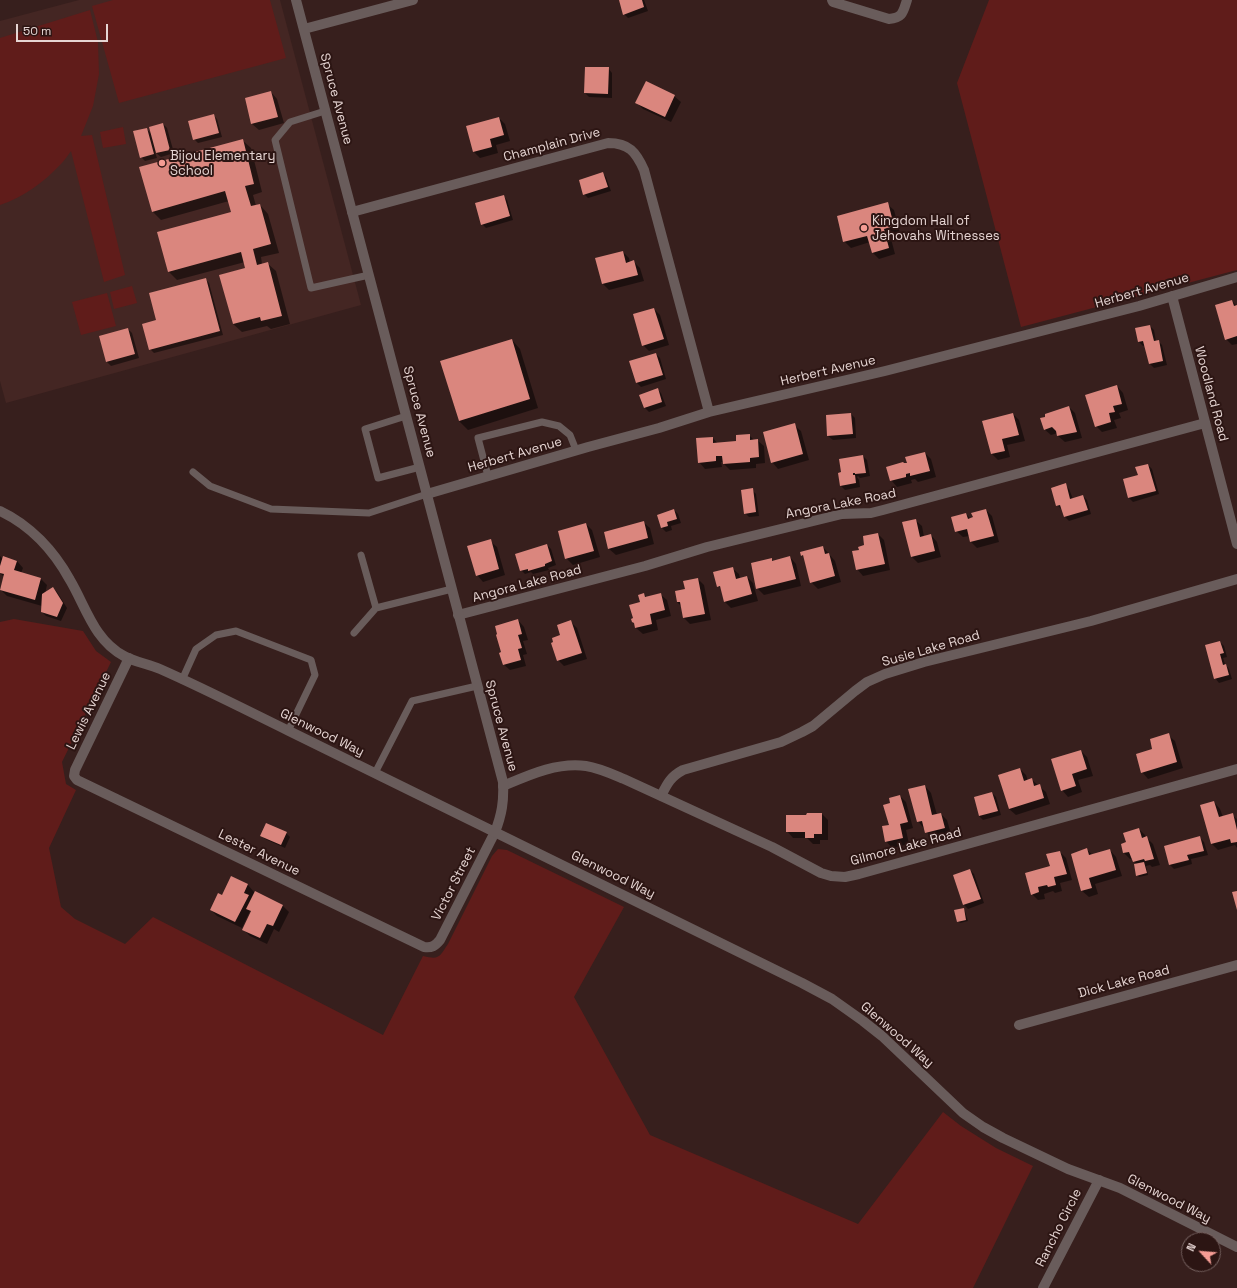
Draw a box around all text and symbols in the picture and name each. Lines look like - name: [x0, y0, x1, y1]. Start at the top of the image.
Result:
- scale bar: [18, 16, 110, 42]
- text: 50 m: [23, 23, 51, 39]
- street label: Spruce Avenue: [316, 52, 356, 146]
- street label: Champlain Drive: [502, 125, 602, 165]
- place label: Bijou Elementary School: [170, 148, 275, 179]
- marker: Bijou Elementary School: [157, 158, 167, 168]
- place label: Kingdom Hall of Jehovahs Witnesses: [872, 213, 1000, 244]
- marker: Kingdom Hall of Jehovahs Witnesses: [859, 223, 869, 233]
- street label: Herbert Avenue: [1093, 270, 1191, 312]
- street label: Woodland Road: [1191, 345, 1231, 443]
- street label: Herbert Avenue: [779, 352, 877, 390]
- street label: Spruce Avenue: [399, 365, 439, 459]
- street label: Herbert Avenue: [466, 434, 564, 476]
- street label: Angora Lake Road: [784, 486, 898, 522]
- street label: Angora Lake Road: [471, 562, 583, 606]
- street label: Susie Lake Road: [880, 628, 982, 670]
- street label: Lewis Avenue: [64, 670, 114, 752]
- street label: Spruce Avenue: [481, 679, 521, 773]
- street label: Glenwood Way: [277, 706, 367, 760]
- street label: Gilmore Lake Road: [849, 825, 963, 869]
- street label: Lester Avenue: [216, 826, 302, 880]
- street label: Victor Street: [429, 845, 479, 923]
- street label: Glenwood Way: [568, 848, 658, 902]
- street label: Dick Lake Road: [1077, 962, 1171, 1002]
- street label: Glenwood Way: [857, 999, 937, 1071]
- street label: Glenwood Way: [1124, 1171, 1214, 1227]
- street label: Rancho Circle: [1033, 1186, 1085, 1270]
- north arrow: [1181, 1232, 1221, 1272]
- text: N: [1183, 1241, 1199, 1254]

